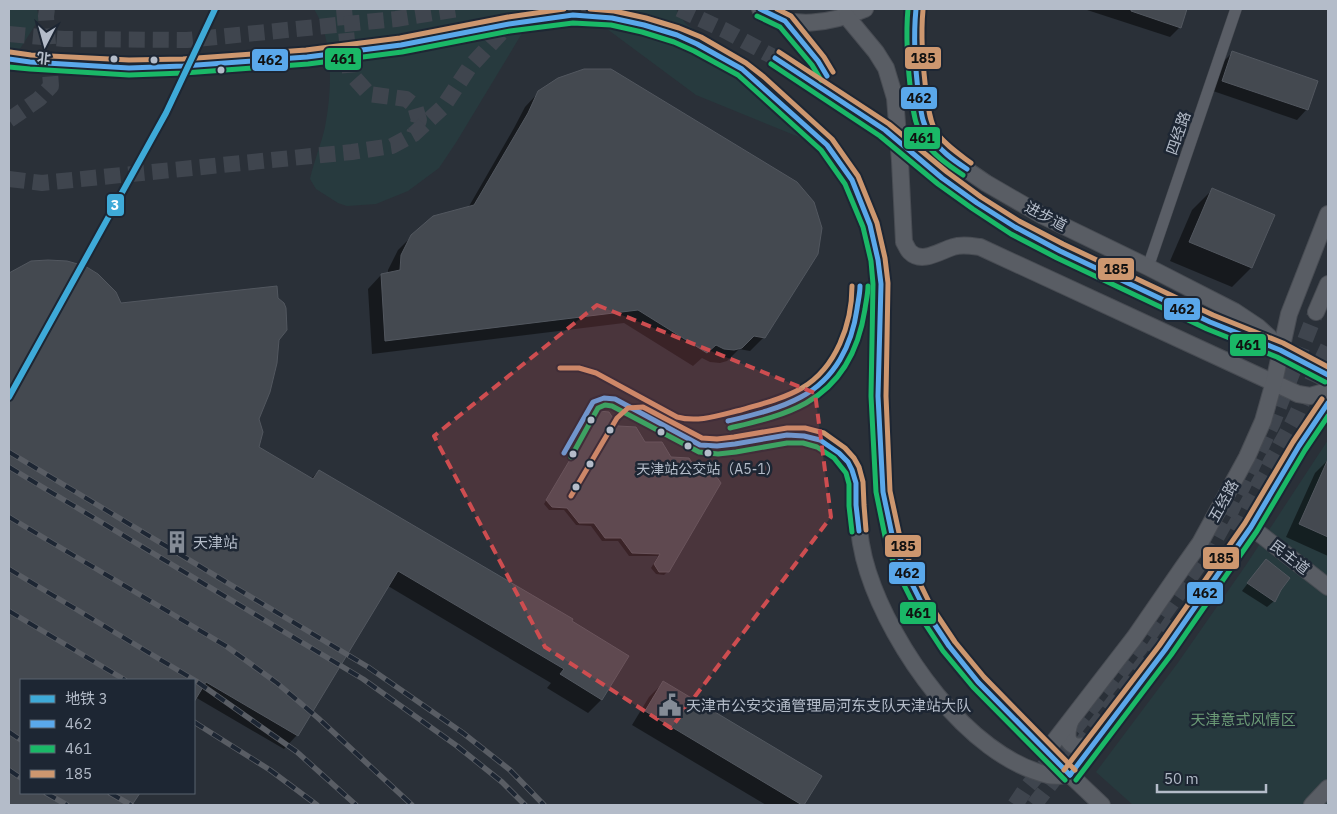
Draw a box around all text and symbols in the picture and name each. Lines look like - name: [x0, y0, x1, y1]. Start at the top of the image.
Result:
- north arrow: [20, 20, 70, 70]
- line badge: 185: [904, 46, 942, 70]
- line badge: 461: [324, 47, 362, 71]
- text: 北: [36, 48, 52, 68]
- line badge: 462: [251, 48, 289, 72]
- text: 185: [910, 49, 936, 67]
- text: 461: [330, 50, 356, 68]
- text: 462: [257, 51, 283, 69]
- unlabelled marker: [109, 54, 119, 64]
- unlabelled marker: [149, 55, 159, 65]
- unlabelled marker: [216, 65, 226, 75]
- line badge: 462: [900, 86, 938, 110]
- text: 462: [906, 89, 932, 107]
- street label: 四经路: [1162, 109, 1194, 157]
- line badge: 461: [903, 126, 941, 150]
- text: 461: [909, 129, 935, 147]
- line badge: 3: [106, 193, 125, 217]
- text: 3: [111, 196, 119, 214]
- street label: 进步道: [1022, 197, 1070, 235]
- line badge: 185: [1097, 257, 1135, 281]
- text: 185: [1103, 260, 1129, 278]
- line badge: 462: [1163, 297, 1201, 321]
- text: 462: [1169, 300, 1195, 318]
- line badge: 461: [1229, 333, 1267, 357]
- text: 461: [1235, 336, 1261, 354]
- unlabelled marker: [586, 415, 596, 425]
- unlabelled marker: [605, 425, 615, 435]
- unlabelled marker: [656, 427, 666, 437]
- unlabelled marker: [683, 441, 693, 451]
- marker: 天津站公交站（A5-1）: [703, 448, 713, 458]
- unlabelled marker: [568, 449, 578, 459]
- unlabelled marker: [585, 459, 595, 469]
- place label: 天津站公交站（A5-1）: [636, 460, 780, 478]
- street label: 五经路: [1204, 477, 1242, 525]
- unlabelled marker: [571, 482, 581, 492]
- building icon: 天津站: [164, 529, 190, 555]
- place label: 天津站: [193, 533, 238, 552]
- line badge: 185: [884, 534, 922, 558]
- street label: 民主道: [1266, 536, 1314, 578]
- text: 185: [890, 537, 916, 555]
- line badge: 185: [1202, 546, 1240, 570]
- text: 185: [1208, 549, 1234, 567]
- line badge: 462: [888, 561, 926, 585]
- text: 462: [894, 564, 920, 582]
- line badge: 462: [1186, 581, 1224, 605]
- text: 462: [1192, 584, 1218, 602]
- line badge: 461: [899, 601, 937, 625]
- text: 461: [905, 604, 931, 622]
- legend: [20, 679, 195, 794]
- text: 地铁 3: [65, 689, 108, 708]
- public building icon: 天津市公安交通管理局河东支队天津站大队: [657, 692, 683, 718]
- place label: 天津市公安交通管理局河东支队天津站大队: [686, 696, 971, 715]
- park label: 天津意式风情区: [1190, 710, 1296, 729]
- text: 462: [65, 714, 92, 733]
- text: 461: [65, 739, 92, 758]
- scale bar: [1157, 762, 1266, 794]
- text: 185: [65, 764, 92, 783]
- text: 50 m: [1164, 769, 1199, 788]

